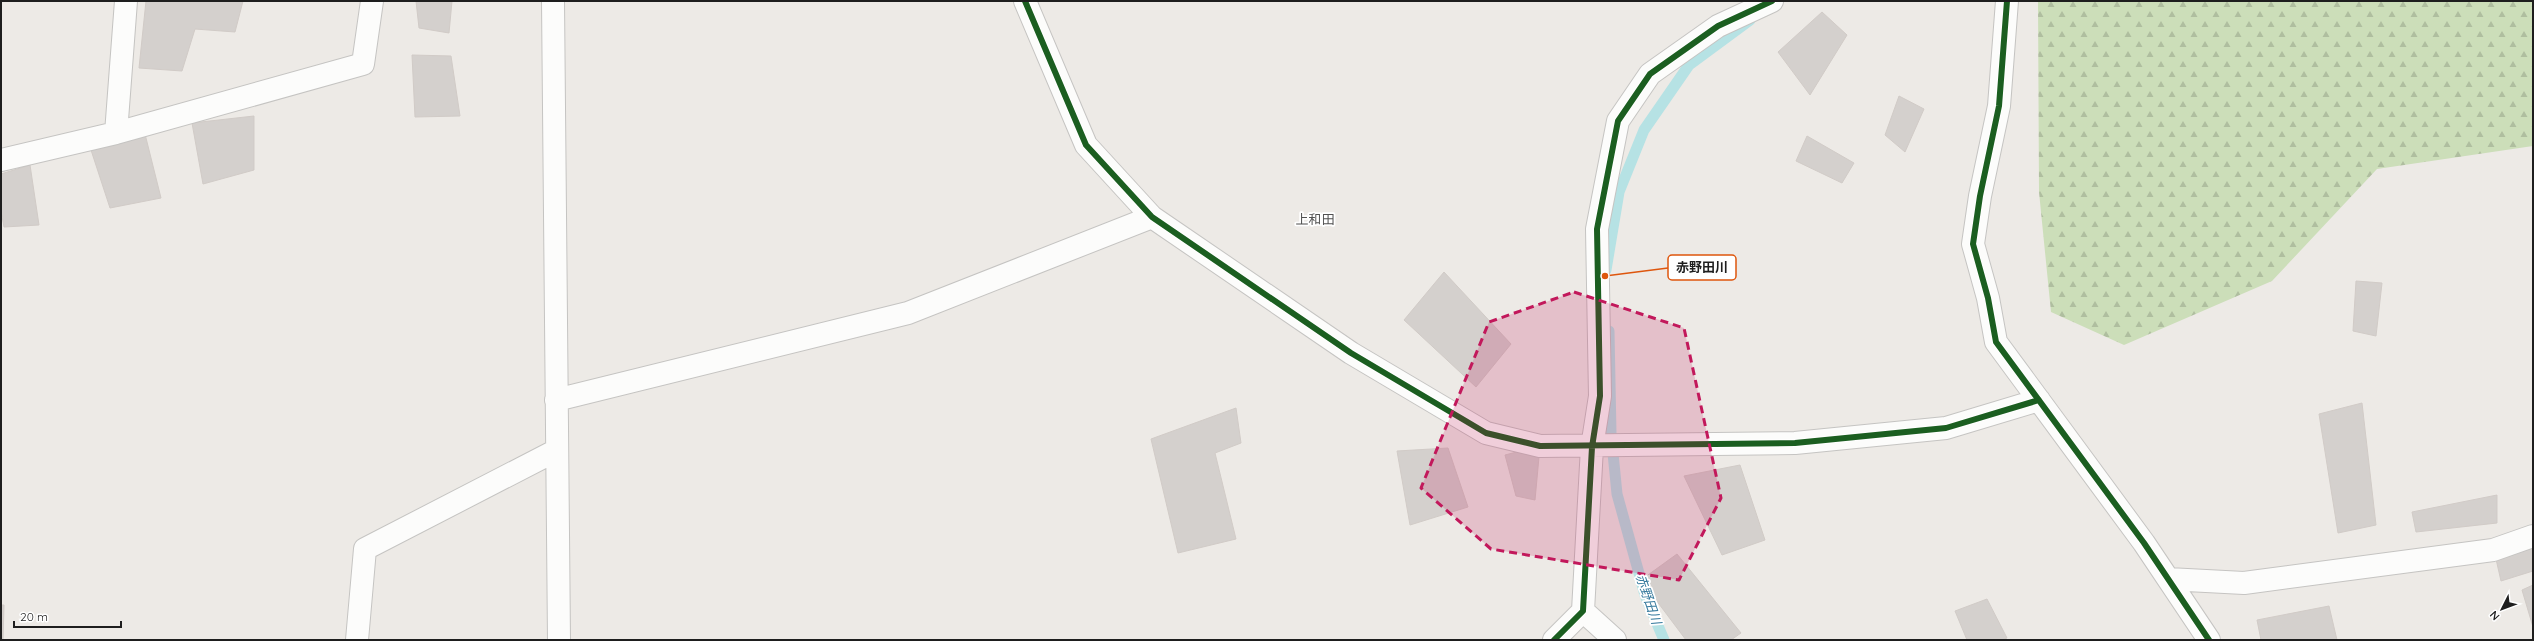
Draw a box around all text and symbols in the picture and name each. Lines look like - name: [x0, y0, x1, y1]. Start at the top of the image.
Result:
- district label: 上和田: [1295, 211, 1335, 227]
- callout: 赤野田川: [1668, 255, 1736, 280]
- text: 赤野田川: [1676, 259, 1728, 275]
- water label: 赤野田川: [1633, 572, 1666, 628]
- north arrow: [2482, 589, 2522, 629]
- scale bar: [14, 603, 121, 629]
- text: N: [2487, 608, 2502, 623]
- text: 20 m: [20, 609, 48, 624]

